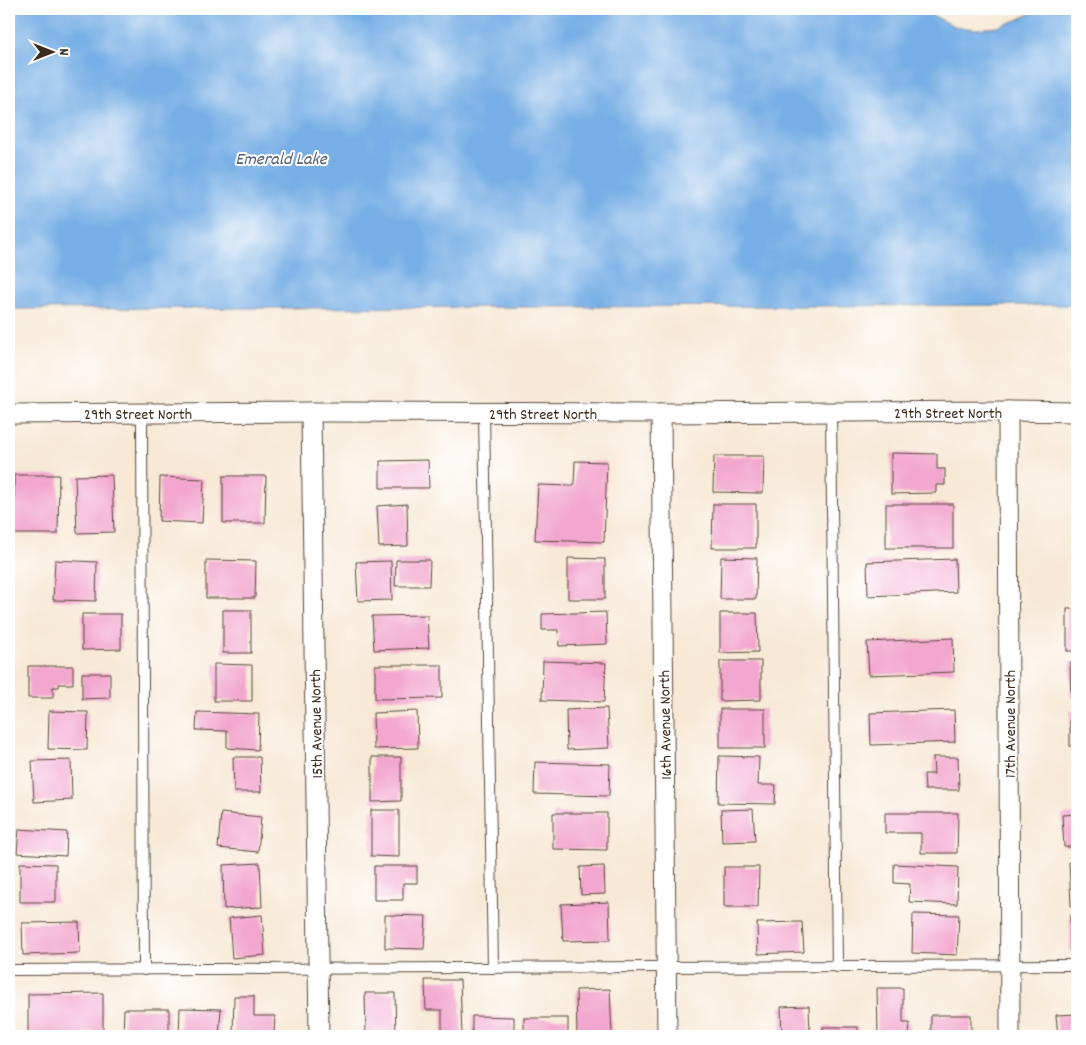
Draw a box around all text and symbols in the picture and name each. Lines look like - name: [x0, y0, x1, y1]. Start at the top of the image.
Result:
- north arrow: [28, 28, 78, 78]
- text: N: [53, 49, 73, 56]
- water label: Emerald Lake: [235, 148, 328, 173]
- street label: 29th Street North: [894, 403, 1002, 426]
- street label: 29th Street North: [84, 404, 192, 427]
- street label: 29th Street North: [489, 404, 597, 427]
- street label: 15th Avenue North: [305, 669, 330, 779]
- street label: 16th Avenue North: [654, 670, 679, 780]
- street label: 17th Avenue North: [1000, 670, 1023, 778]

